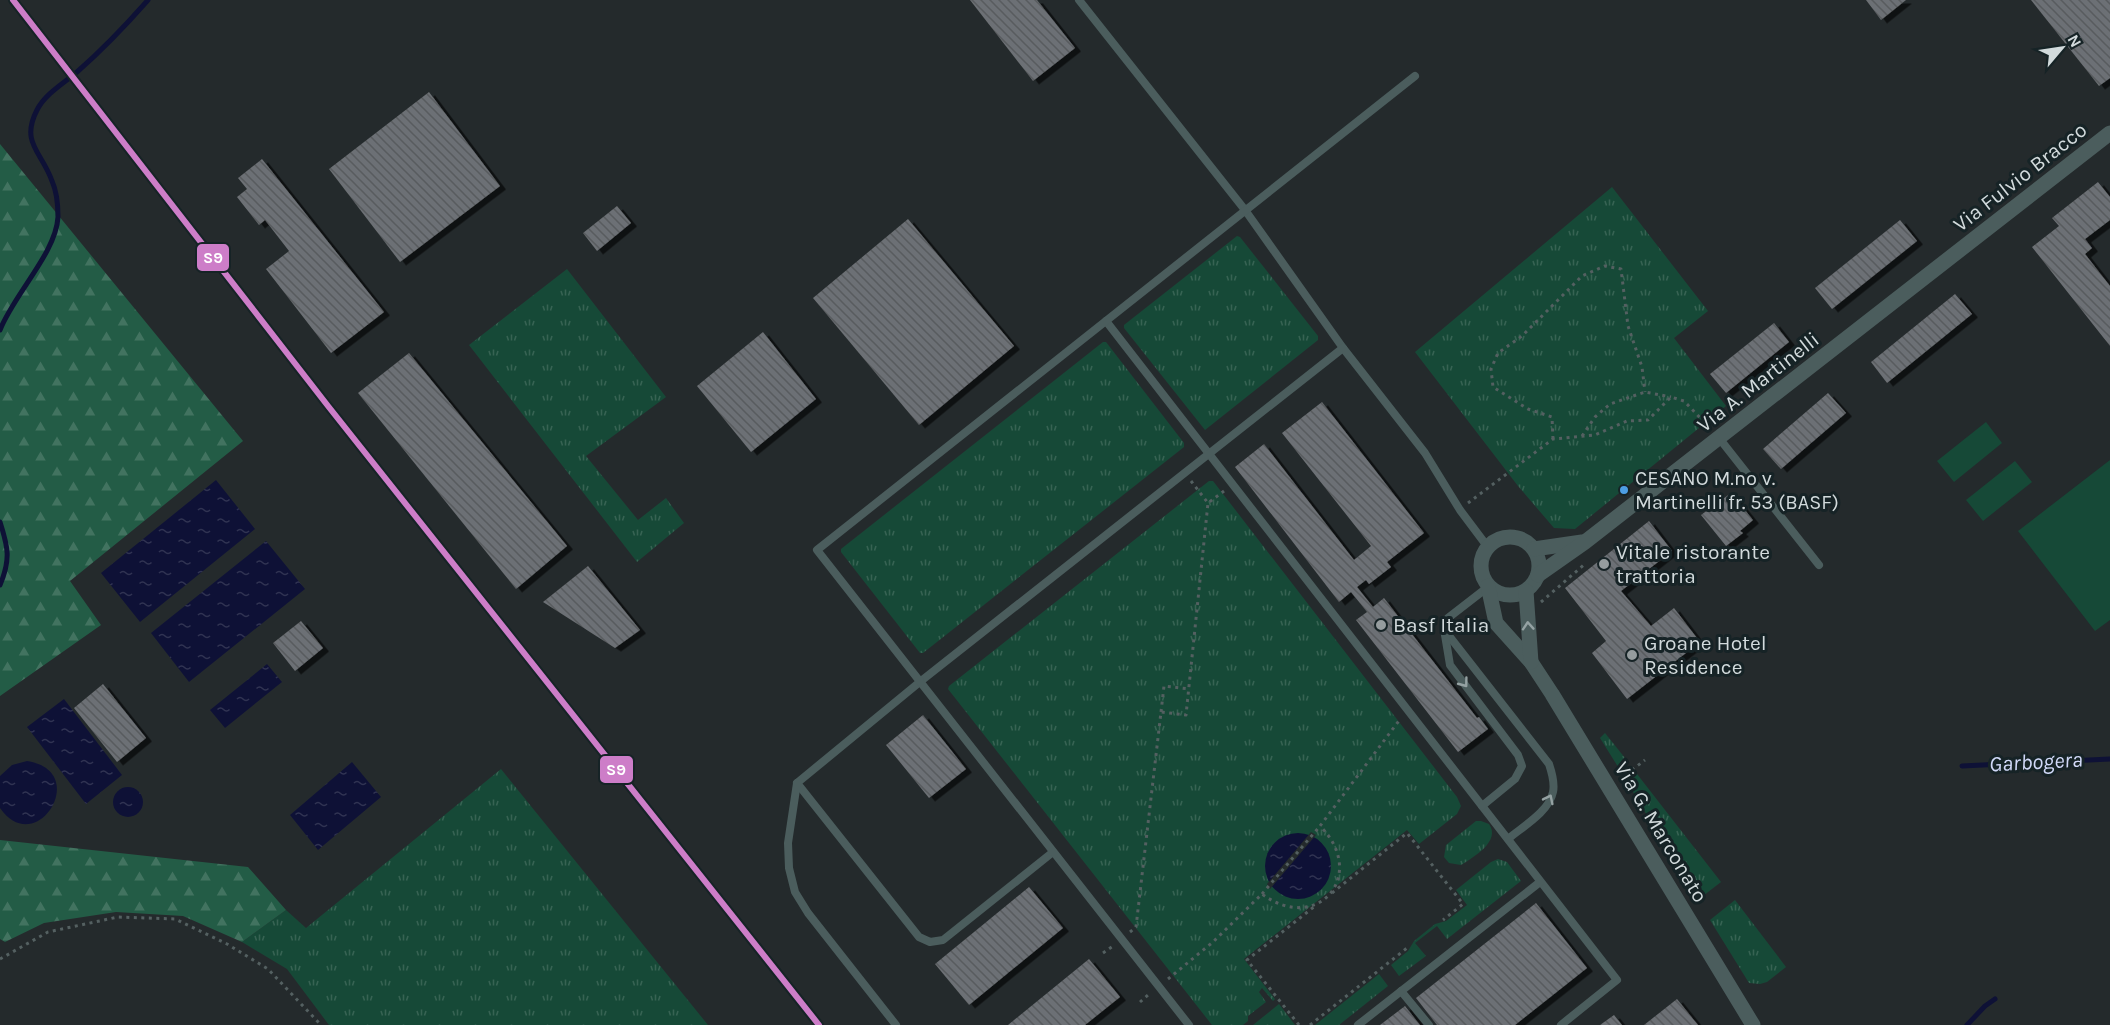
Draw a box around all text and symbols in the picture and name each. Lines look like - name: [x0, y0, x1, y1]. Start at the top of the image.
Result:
- north arrow: [2032, 18, 2092, 78]
- text: N: [2064, 31, 2086, 51]
- street label: Via Fulvio Bracco: [1949, 118, 2091, 236]
- line badge: S9: [196, 243, 230, 272]
- text: S9: [203, 248, 223, 267]
- street label: Via A. Martinelli: [1692, 327, 1824, 437]
- place label: CESANO M.no v. Martinelli fr. 53 (BASF): [1635, 467, 1839, 514]
- marker: CESANO M.no v. Martinelli fr. 53 (BASF): [1618, 484, 1630, 496]
- place label: Vitale ristorante trattoria: [1616, 540, 1770, 588]
- marker: Vitale ristorante trattoria: [1597, 557, 1611, 571]
- place label: Basf Italia: [1393, 613, 1489, 637]
- marker: Basf Italia: [1374, 618, 1388, 632]
- one-way arrow: [1522, 622, 1535, 631]
- place label: Groane Hotel Residence: [1644, 631, 1767, 679]
- marker: Groane Hotel Residence: [1625, 648, 1639, 662]
- one-way arrow: [1456, 676, 1467, 687]
- water label: Garbogera: [1989, 747, 2083, 777]
- line badge: S9: [599, 755, 634, 784]
- street label: Via G. Marconato: [1610, 757, 1712, 907]
- text: S9: [606, 760, 626, 779]
- one-way arrow: [1541, 794, 1553, 805]

